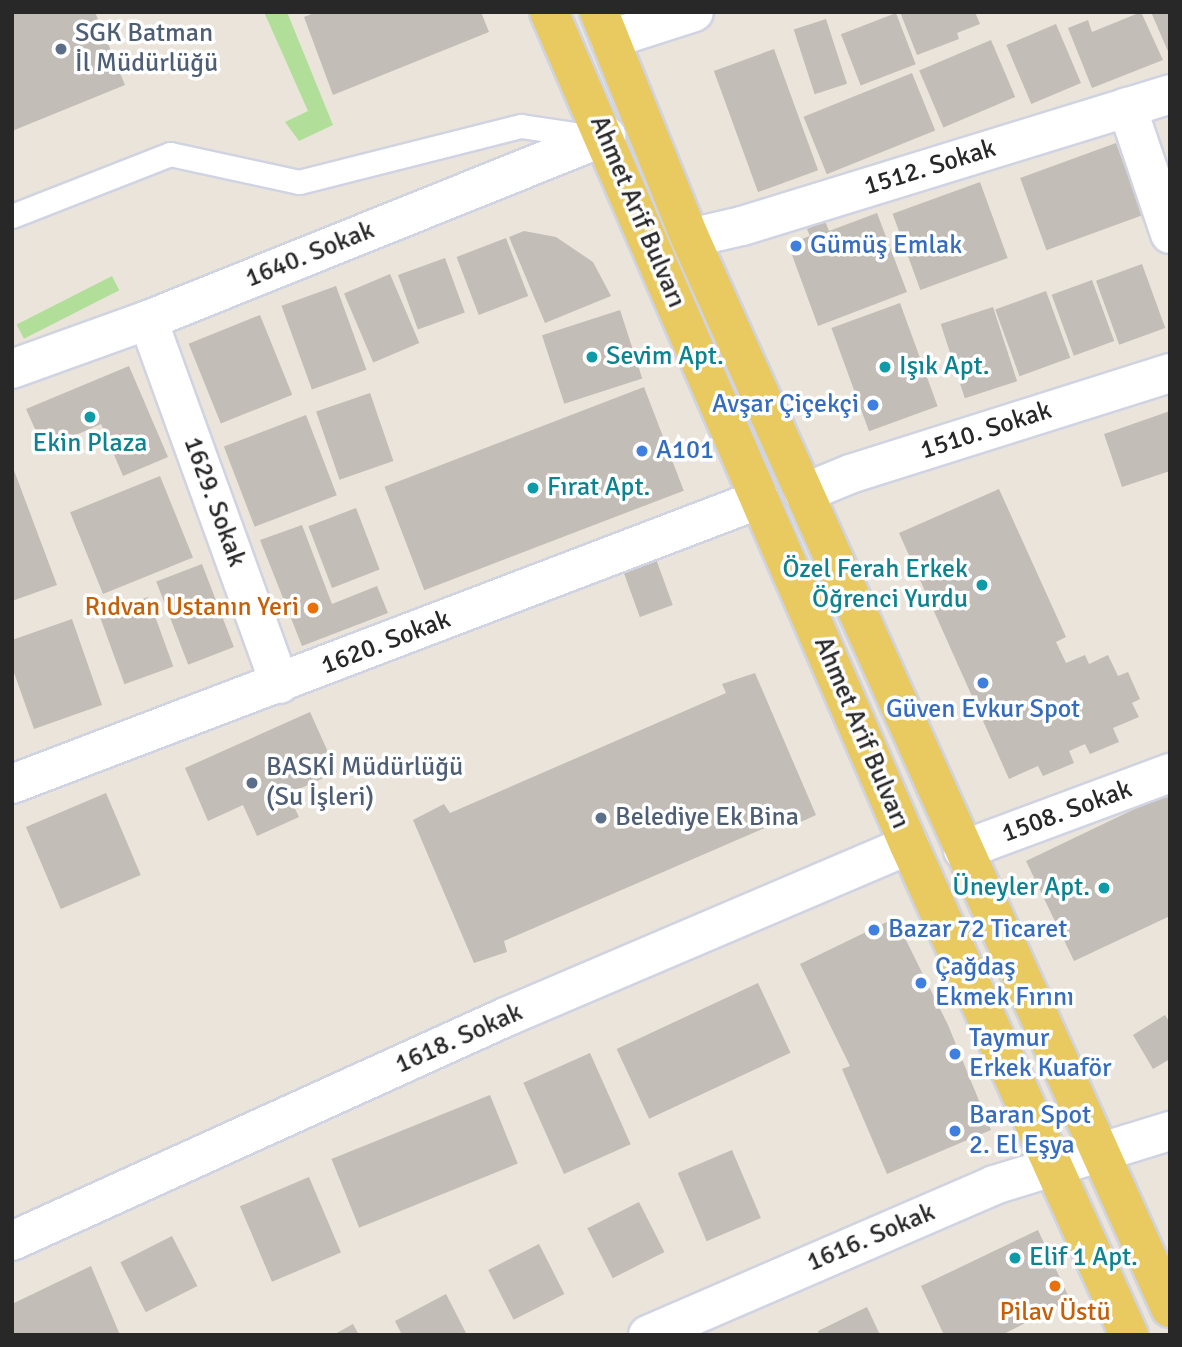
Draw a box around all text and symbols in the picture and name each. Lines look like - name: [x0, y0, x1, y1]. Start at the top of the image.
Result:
- place label: SGK Batman İl Müdürlüğü: [75, 18, 218, 80]
- marker: SGK Batman İl Müdürlüğü: [53, 41, 69, 57]
- street label: Ahmet Arif Bulvarı: [583, 111, 691, 313]
- street label: 1512. Sokak: [860, 133, 1000, 203]
- street label: 1640. Sokak: [241, 215, 379, 295]
- place label: Gümüş Emlak: [810, 230, 962, 262]
- marker: Gümüş Emlak: [788, 238, 804, 254]
- place label: Sevim Apt.: [606, 341, 724, 373]
- marker: Sevim Apt.: [584, 349, 600, 365]
- place label: Işık Apt.: [899, 351, 989, 383]
- marker: Işık Apt.: [877, 359, 893, 375]
- place label: Avşar Çiçekçi: [712, 389, 859, 421]
- street label: 1510. Sokak: [917, 395, 1055, 467]
- marker: Avşar Çiçekçi: [865, 397, 881, 413]
- marker: Ekin Plaza: [82, 409, 98, 425]
- place label: Ekin Plaza: [33, 428, 147, 460]
- street label: 1629. Sokak: [176, 433, 252, 571]
- place label: A101: [656, 435, 714, 467]
- marker: A101: [634, 443, 650, 459]
- place label: Fırat Apt.: [547, 472, 650, 504]
- marker: Fırat Apt.: [525, 480, 541, 496]
- place label: Özel Ferah Erkek Öğrenci Yurdu: [783, 554, 968, 616]
- marker: Özel Ferah Erkek Öğrenci Yurdu: [974, 577, 990, 593]
- place label: Rıdvan Ustanın Yeri: [85, 592, 299, 624]
- marker: Rıdvan Ustanın Yeri: [305, 600, 321, 616]
- street label: 1620. Sokak: [317, 604, 455, 682]
- street label: Ahmet Arif Bulvarı: [807, 632, 915, 834]
- marker: Güven Evkur Spot: [975, 675, 991, 691]
- place label: Güven Evkur Spot: [886, 694, 1080, 726]
- place label: BASKİ Müdürlüğü (Su İşleri): [266, 752, 463, 814]
- street label: 1508. Sokak: [998, 774, 1136, 850]
- marker: BASKİ Müdürlüğü (Su İşleri): [244, 775, 260, 791]
- place label: Belediye Ek Bina: [615, 802, 799, 834]
- marker: Belediye Ek Bina: [593, 810, 609, 826]
- place label: Üneyler Apt.: [952, 872, 1090, 904]
- marker: Üneyler Apt.: [1096, 880, 1112, 896]
- place label: Bazar 72 Ticaret: [888, 914, 1067, 946]
- marker: Bazar 72 Ticaret: [866, 922, 882, 938]
- place label: Çağdaş Ekmek Fırını: [935, 952, 1074, 1014]
- marker: Çağdaş Ekmek Fırını: [913, 975, 929, 991]
- street label: 1618. Sokak: [391, 997, 527, 1081]
- place label: Taymur Erkek Kuaför: [969, 1023, 1112, 1084]
- marker: Taymur Erkek Kuaför: [947, 1046, 963, 1062]
- place label: Baran Spot 2. El Eşya: [969, 1100, 1091, 1162]
- marker: Baran Spot 2. El Eşya: [947, 1123, 963, 1139]
- street label: 1616. Sokak: [802, 1197, 940, 1279]
- place label: Elif 1 Apt.: [1029, 1242, 1138, 1274]
- marker: Elif 1 Apt.: [1007, 1250, 1023, 1266]
- marker: Pilav Üstü: [1047, 1278, 1063, 1294]
- place label: Pilav Üstü: [999, 1297, 1111, 1329]

